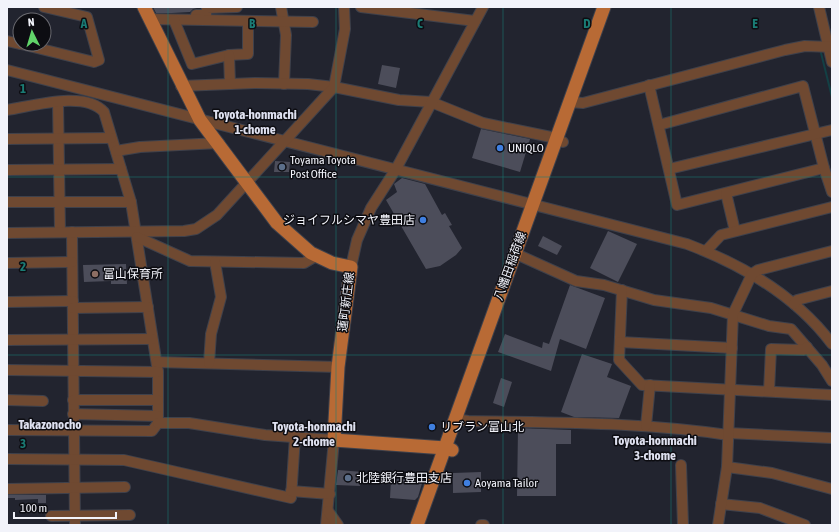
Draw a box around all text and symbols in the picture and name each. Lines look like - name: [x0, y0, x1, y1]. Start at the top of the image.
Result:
- north arrow: [12, 12, 52, 52]
- text: N: [27, 16, 35, 28]
- text: A: [80, 16, 88, 31]
- text: B: [249, 16, 256, 31]
- text: C: [417, 16, 423, 31]
- text: D: [583, 16, 591, 31]
- text: E: [752, 16, 758, 31]
- text: 1: [20, 81, 26, 96]
- district label: Toyota-honmachi 1-chome: [213, 107, 297, 137]
- place label: UNIQLO: [508, 141, 544, 155]
- marker: UNIQLO: [495, 143, 505, 153]
- place label: Toyama Toyota Post Office: [290, 153, 356, 181]
- marker: Toyama Toyota Post Office: [277, 162, 287, 172]
- place label: ジョイフルシマヤ豊田店: [283, 213, 415, 227]
- marker: ジョイフルシマヤ豊田店: [418, 215, 428, 225]
- street label: 八幡田稲荷線: [491, 230, 529, 302]
- text: 2: [20, 259, 26, 274]
- place label: 富山保育所: [103, 267, 163, 281]
- marker: 富山保育所: [90, 269, 100, 279]
- street label: 蓮町新庄線: [335, 271, 357, 333]
- district label: Takazonocho: [19, 417, 81, 432]
- district label: Toyota-honmachi 2-chome: [272, 419, 356, 449]
- place label: リブラン富山北: [440, 420, 524, 434]
- marker: リブラン富山北: [427, 422, 437, 432]
- district label: Toyota-honmachi 3-chome: [613, 433, 697, 463]
- text: 3: [20, 436, 26, 451]
- place label: 北陸銀行豊田支店: [356, 471, 452, 485]
- marker: 北陸銀行豊田支店: [343, 473, 353, 483]
- place label: Aoyama Tailor: [475, 476, 538, 490]
- marker: Aoyama Tailor: [462, 478, 472, 488]
- scale bar: [14, 494, 116, 520]
- text: 100 m: [20, 501, 47, 515]

